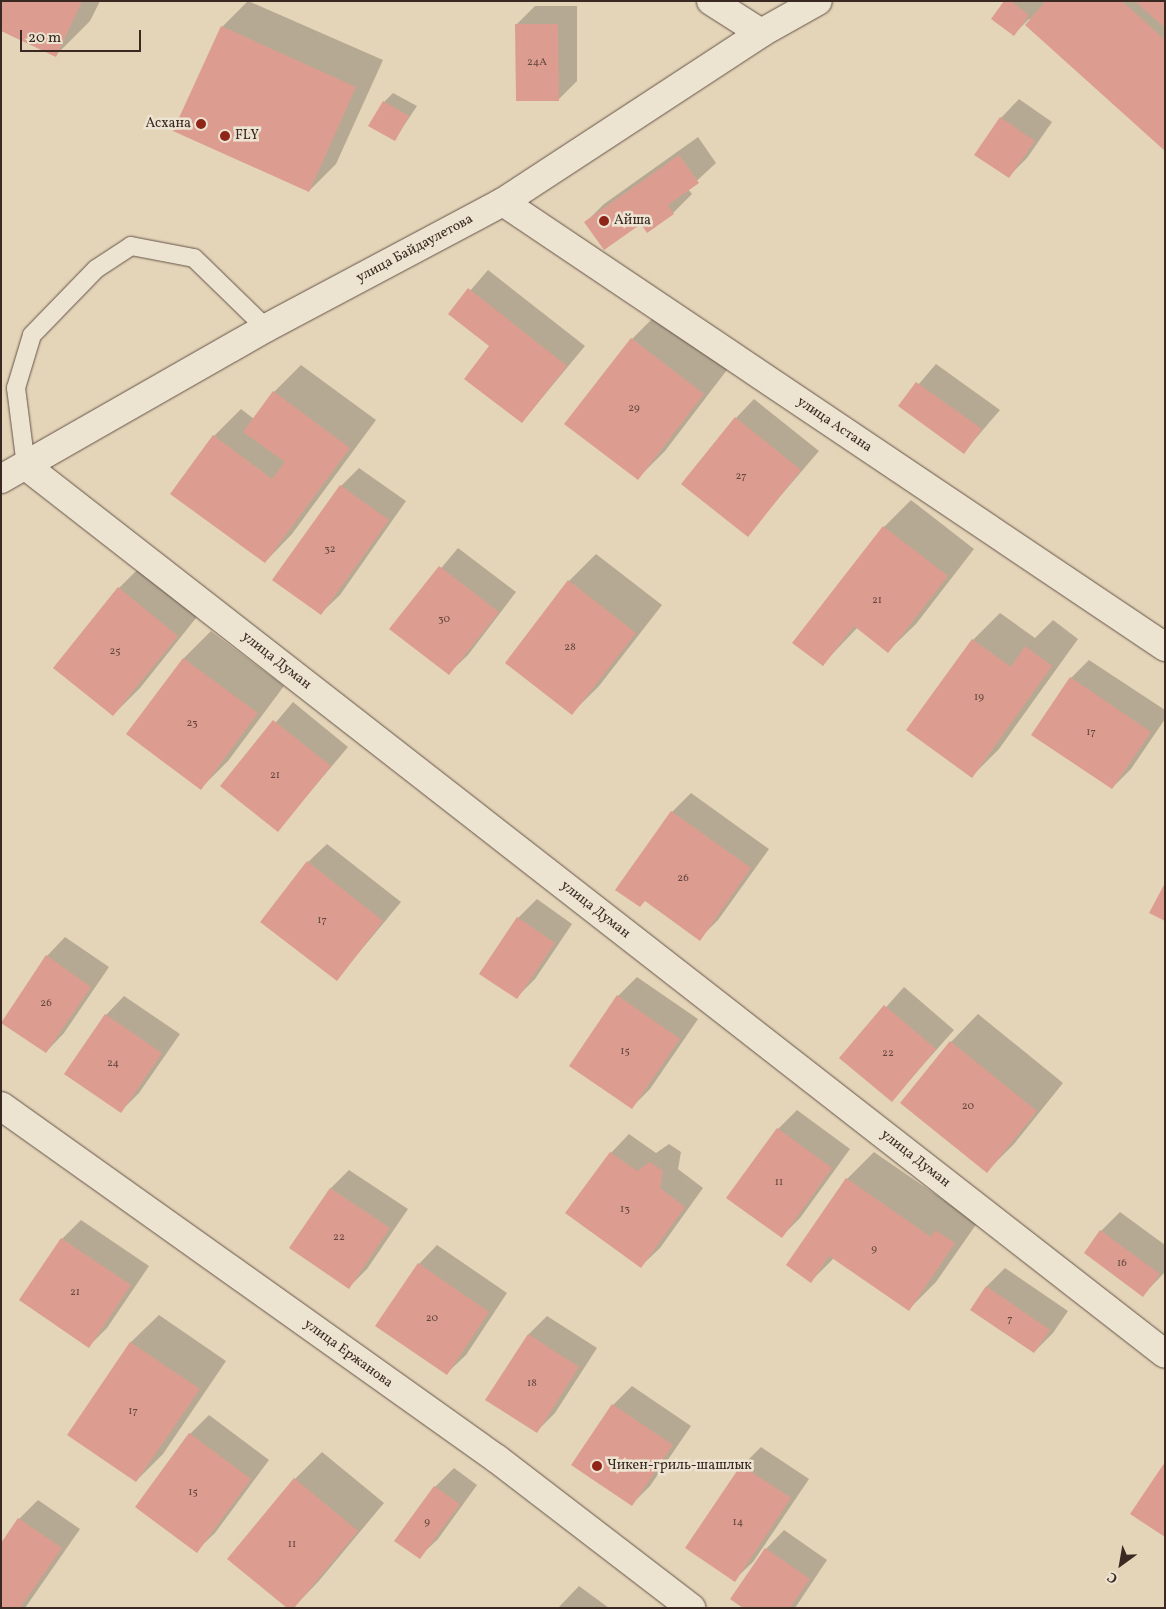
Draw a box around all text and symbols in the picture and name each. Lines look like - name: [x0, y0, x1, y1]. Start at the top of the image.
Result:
- scale bar: [22, 20, 144, 52]
- text: 20 m: [28, 28, 61, 49]
- house number: 24А: [527, 56, 547, 70]
- place label: Асхана: [145, 116, 191, 132]
- marker: Асхана: [195, 118, 207, 130]
- place label: FLY: [235, 128, 259, 144]
- marker: FLY: [219, 130, 231, 142]
- street label: улица Байдаулетова: [354, 211, 476, 287]
- place label: Айша: [614, 213, 651, 229]
- marker: Айша: [598, 215, 610, 227]
- street label: улица Астана: [793, 394, 875, 456]
- house number: 29: [628, 402, 640, 416]
- house number: 27: [736, 470, 746, 484]
- house number: 32: [324, 543, 336, 557]
- house number: 21: [872, 594, 882, 608]
- house number: 30: [438, 613, 450, 627]
- street label: улица Думан: [238, 629, 314, 693]
- house number: 28: [564, 641, 576, 655]
- house number: 25: [109, 645, 121, 659]
- house number: 19: [974, 691, 984, 705]
- house number: 23: [186, 717, 198, 731]
- house number: 17: [1086, 726, 1096, 740]
- house number: 21: [270, 769, 280, 783]
- house number: 26: [677, 872, 689, 886]
- street label: улица Думан: [557, 878, 633, 942]
- house number: 17: [317, 914, 327, 928]
- house number: 26: [40, 997, 52, 1011]
- house number: 15: [620, 1045, 630, 1059]
- house number: 22: [882, 1047, 894, 1061]
- house number: 24: [107, 1057, 119, 1071]
- house number: 20: [962, 1100, 974, 1114]
- street label: улица Думан: [877, 1127, 953, 1191]
- house number: 11: [775, 1176, 783, 1190]
- house number: 13: [620, 1203, 630, 1217]
- house number: 22: [333, 1231, 345, 1245]
- house number: 9: [871, 1243, 877, 1257]
- house number: 16: [1117, 1257, 1127, 1271]
- house number: 21: [70, 1286, 80, 1300]
- house number: 20: [426, 1312, 438, 1326]
- house number: 7: [1007, 1313, 1013, 1327]
- street label: улица Ержанова: [300, 1316, 396, 1392]
- house number: 18: [527, 1377, 537, 1391]
- house number: 17: [128, 1405, 138, 1419]
- place label: Чикен-гриль-шашлык: [607, 1458, 752, 1474]
- marker: Чикен-гриль-шашлык: [591, 1460, 603, 1472]
- house number: 15: [188, 1486, 198, 1500]
- house number: 9: [424, 1516, 430, 1530]
- house number: 14: [733, 1516, 743, 1530]
- house number: 11: [288, 1538, 296, 1552]
- north arrow: [1096, 1539, 1146, 1589]
- text: С: [1104, 1567, 1122, 1588]

